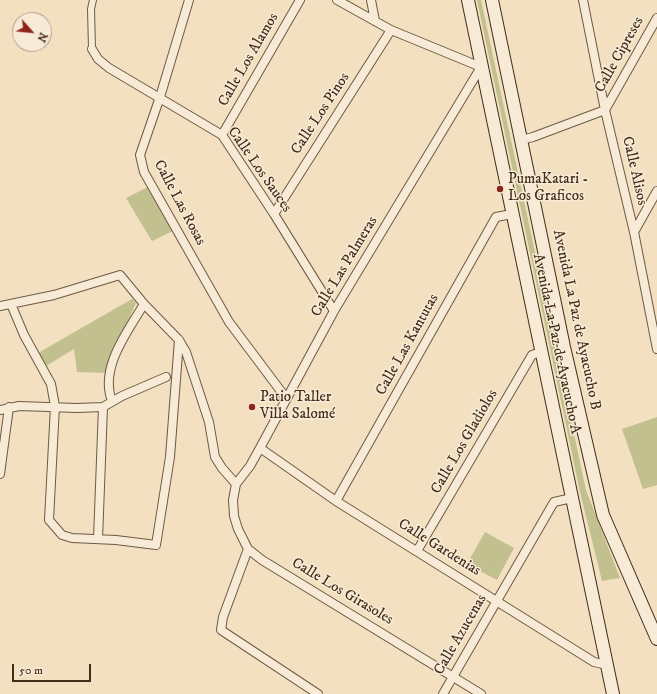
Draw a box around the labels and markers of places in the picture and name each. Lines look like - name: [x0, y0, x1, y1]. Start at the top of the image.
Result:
- place label: PumaKatari - Los Graficos: [508, 171, 588, 206]
- marker: PumaKatari - Los Graficos: [495, 184, 505, 194]
- place label: Patio Taller Villa Salomé: [260, 389, 335, 424]
- marker: Patio Taller Villa Salomé: [247, 402, 257, 412]

